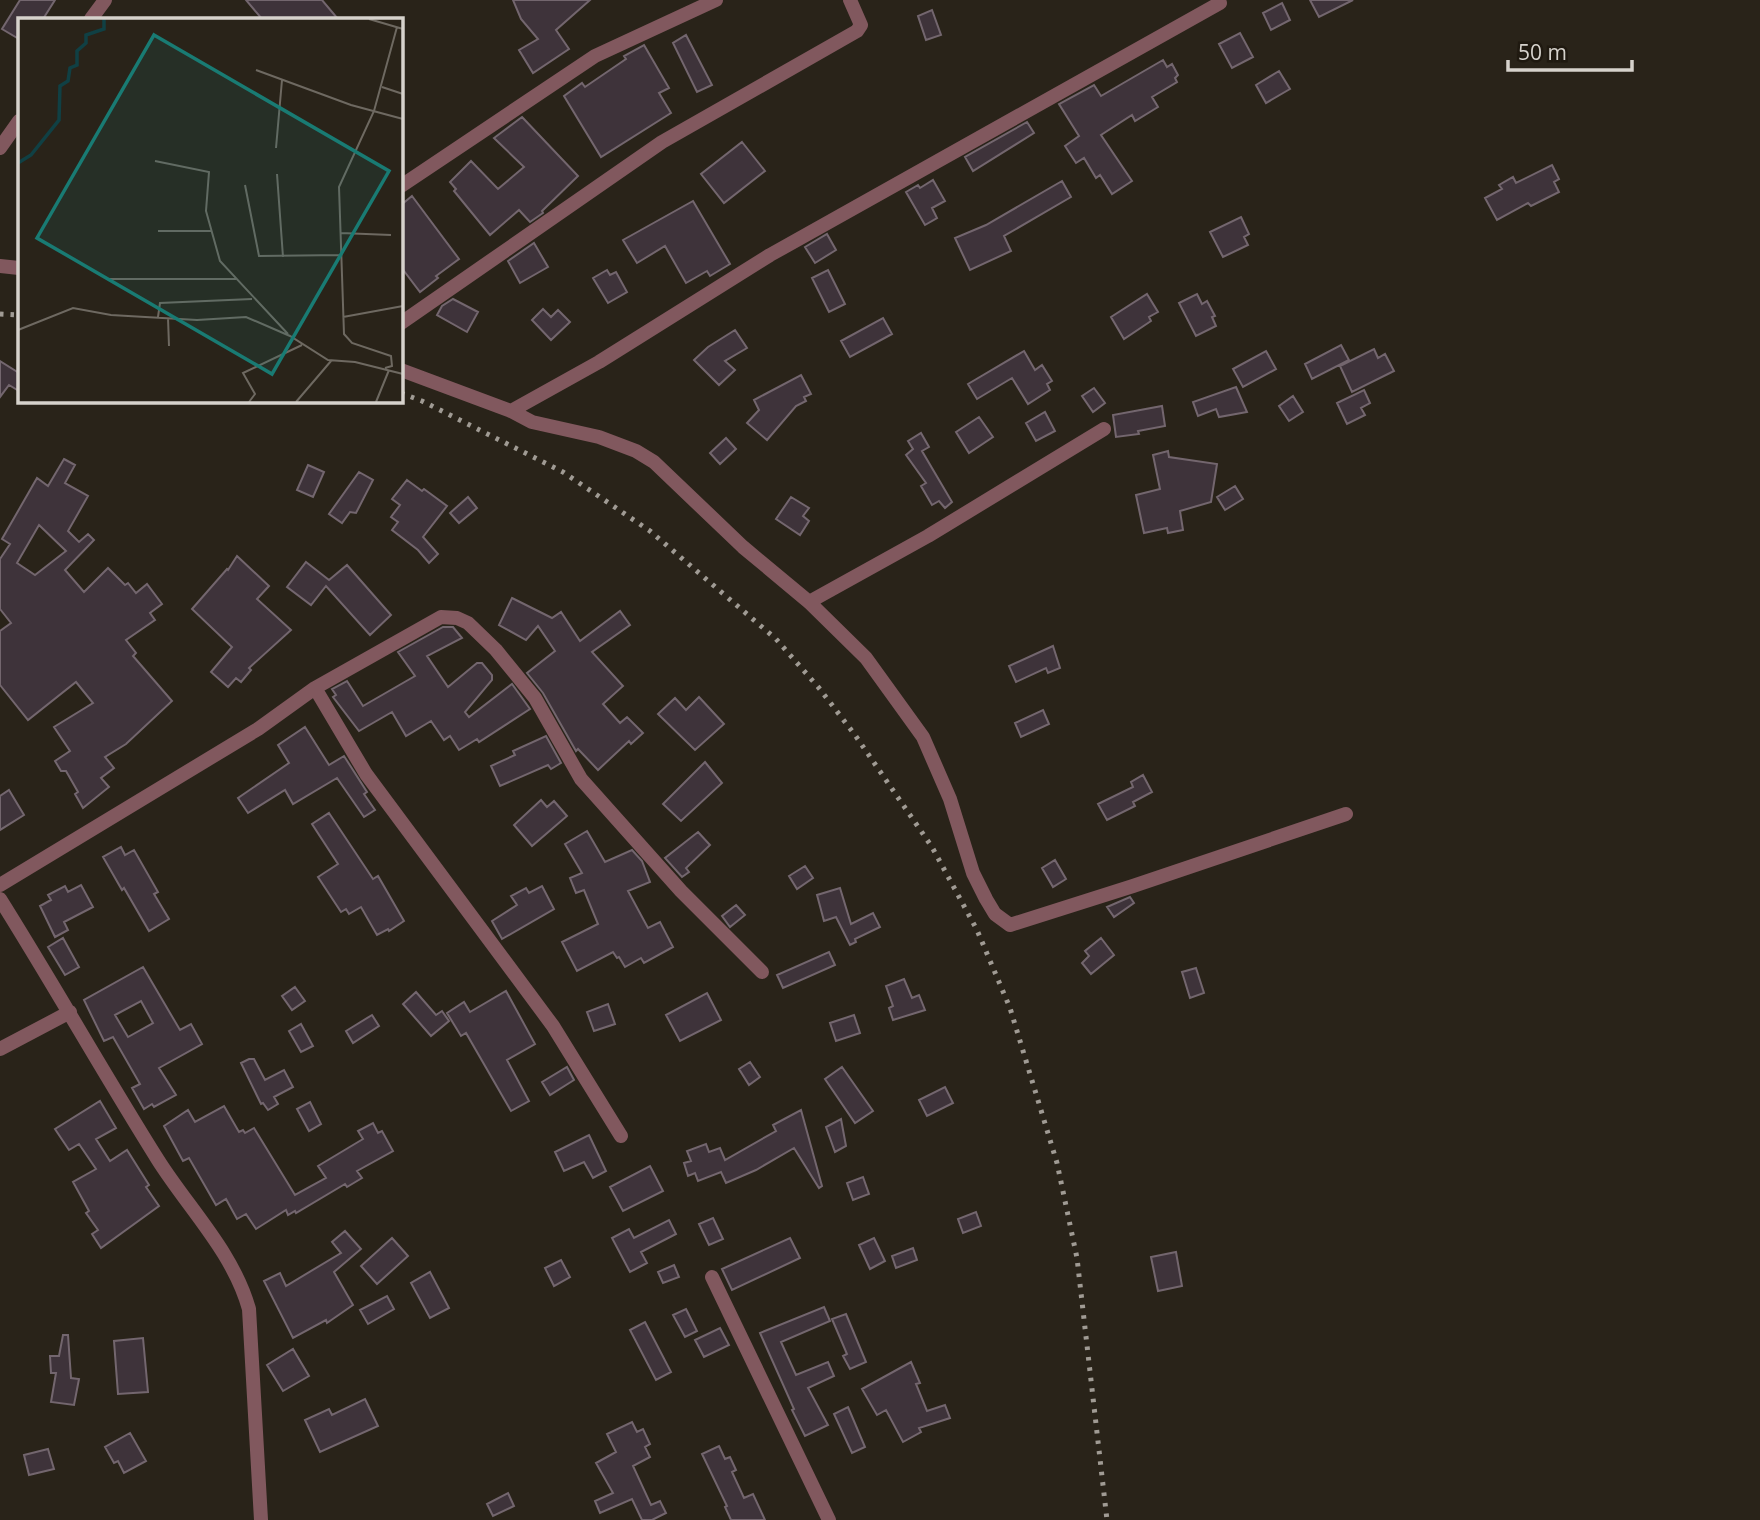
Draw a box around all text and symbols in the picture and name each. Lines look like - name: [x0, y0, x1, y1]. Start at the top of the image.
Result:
- inset map: [18, 18, 402, 402]
- scale bar: [1508, 28, 1632, 72]
- text: 50 m: [1518, 38, 1567, 66]

